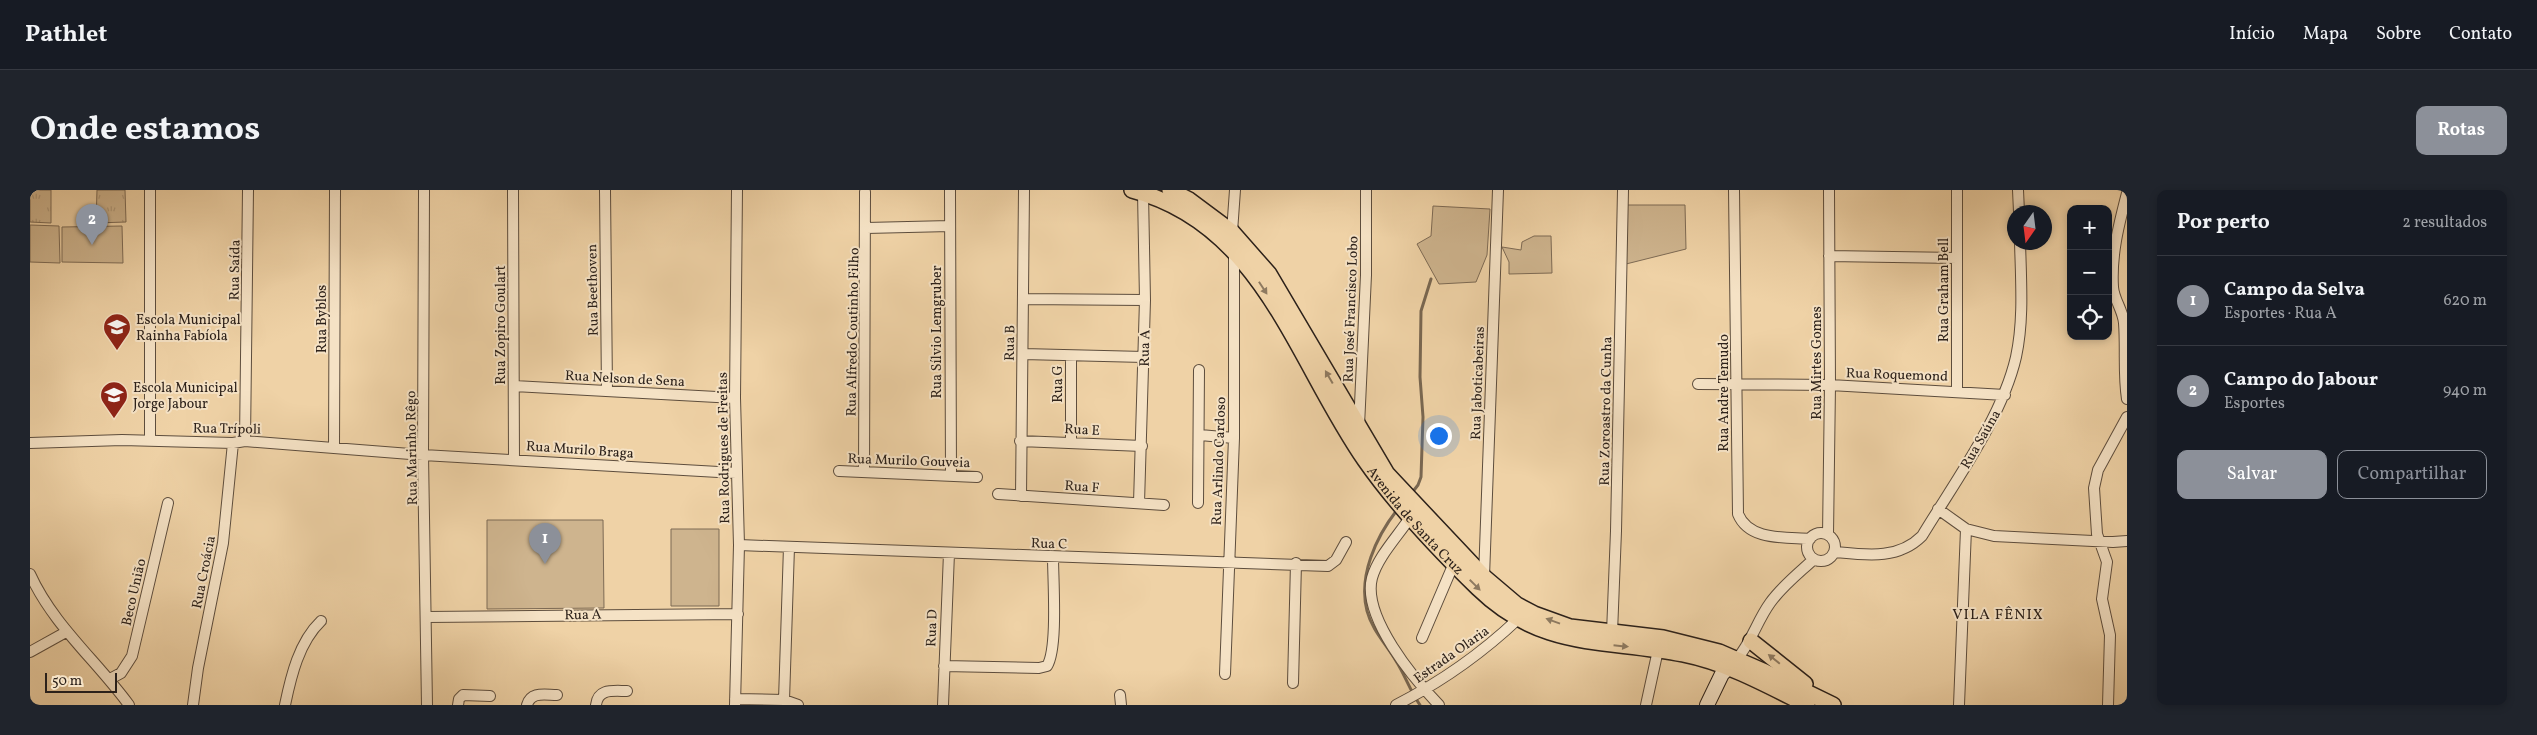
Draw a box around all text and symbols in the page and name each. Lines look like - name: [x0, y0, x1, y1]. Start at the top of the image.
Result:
- text: Pathlet: [25, 18, 107, 52]
- text: Início: [2229, 22, 2275, 47]
- text: Mapa: [2303, 22, 2348, 47]
- text: Sobre: [2376, 22, 2421, 47]
- text: Contato: [2449, 22, 2512, 47]
- text: Onde estamos: [30, 106, 260, 154]
- button: Rotas: [2416, 106, 2507, 155]
- pin: 2: [76, 204, 108, 245]
- north arrow: [2007, 205, 2052, 250]
- map controls: [2067, 205, 2112, 340]
- button: +: [2067, 205, 2112, 250]
- text: Por perto: [2177, 208, 2270, 237]
- text: 2 resultados: [2402, 212, 2487, 234]
- street label: Rua José Francisco Lobo: [1339, 235, 1364, 383]
- street label: Rua Graham Bell: [1935, 238, 1954, 342]
- street label: Rua Saída: [225, 239, 246, 301]
- street label: Rua Beethoven: [583, 244, 604, 336]
- street label: Rua Alfredo Coutinho Filho: [843, 247, 864, 417]
- button: −: [2067, 250, 2112, 295]
- street label: Rua Zopiro Goulart: [492, 265, 511, 385]
- street label: Rua Sílvio Lemgruber: [928, 265, 947, 399]
- text: Campo da Selva: [2224, 277, 2365, 303]
- one-way arrow: [1258, 281, 1268, 294]
- street label: Rua Byblos: [313, 285, 332, 353]
- text: 1: [2190, 290, 2196, 312]
- text: 620 m: [2443, 290, 2487, 312]
- button: locate: [2067, 295, 2112, 340]
- text: Esportes · Rua A: [2224, 303, 2337, 325]
- street label: Rua Mirtes Gomes: [1808, 306, 1827, 420]
- place label: Escola Municipal Rainha Fabíola: [136, 311, 241, 346]
- school or university icon: Escola Municipal Rainha Fabíola: [102, 312, 132, 351]
- street label: Rua B: [1001, 325, 1020, 361]
- street label: Rua Jaboticabeiras: [1467, 326, 1490, 440]
- street label: Rua A: [1136, 329, 1155, 367]
- street label: Rua Andre Temudo: [1715, 334, 1734, 452]
- street label: Rua Zoroastro da Cunha: [1596, 336, 1617, 486]
- street label: Rua Roquemond: [1846, 364, 1948, 387]
- street label: Rua G: [1049, 365, 1068, 403]
- street label: Rua Nelson de Sena: [564, 367, 685, 392]
- text: Campo do Jabour: [2224, 367, 2378, 393]
- one-way arrow: [1325, 370, 1333, 384]
- street label: Rua Rodrigues de Freitas: [714, 372, 735, 524]
- place label: Escola Municipal Jorge Jabour: [133, 379, 238, 414]
- school or university icon: Escola Municipal Jorge Jabour: [99, 380, 129, 419]
- text: 2: [2189, 380, 2197, 402]
- text: 940 m: [2443, 380, 2487, 402]
- street label: Rua Marinho Rêgo: [402, 390, 423, 506]
- text: Esportes: [2224, 393, 2285, 415]
- street label: Rua Arlindo Cardoso: [1208, 396, 1231, 526]
- street label: Rua Saúna: [1957, 407, 2006, 473]
- street label: Rua Trípoli: [193, 419, 261, 440]
- street label: Rua E: [1064, 420, 1100, 441]
- your location: [1426, 423, 1452, 449]
- street label: Rua Murilo Braga: [525, 437, 635, 464]
- street label: Rua Murilo Gouveia: [847, 450, 971, 473]
- button: Salvar: [2177, 450, 2327, 499]
- button: Compartilhar: [2337, 450, 2487, 499]
- street label: Avenida de Santa Cruz: [1362, 463, 1467, 580]
- street label: Rua F: [1064, 477, 1100, 498]
- pin: 1: [529, 523, 561, 564]
- street label: Rua Croácia: [188, 534, 221, 610]
- street label: Rua C: [1030, 534, 1067, 555]
- street label: Beco União: [118, 557, 151, 628]
- one-way arrow: [1469, 579, 1481, 591]
- district label: VILA FÊNIX: [1952, 605, 2044, 626]
- street label: Rua A: [564, 606, 602, 625]
- street label: Rua D: [922, 609, 943, 647]
- one-way arrow: [1545, 617, 1560, 624]
- street label: Estrada Olaria: [1410, 622, 1493, 688]
- one-way arrow: [1613, 642, 1629, 650]
- one-way arrow: [1768, 654, 1781, 665]
- scale bar: [45, 670, 118, 693]
- text: 50 m: [52, 672, 82, 691]

